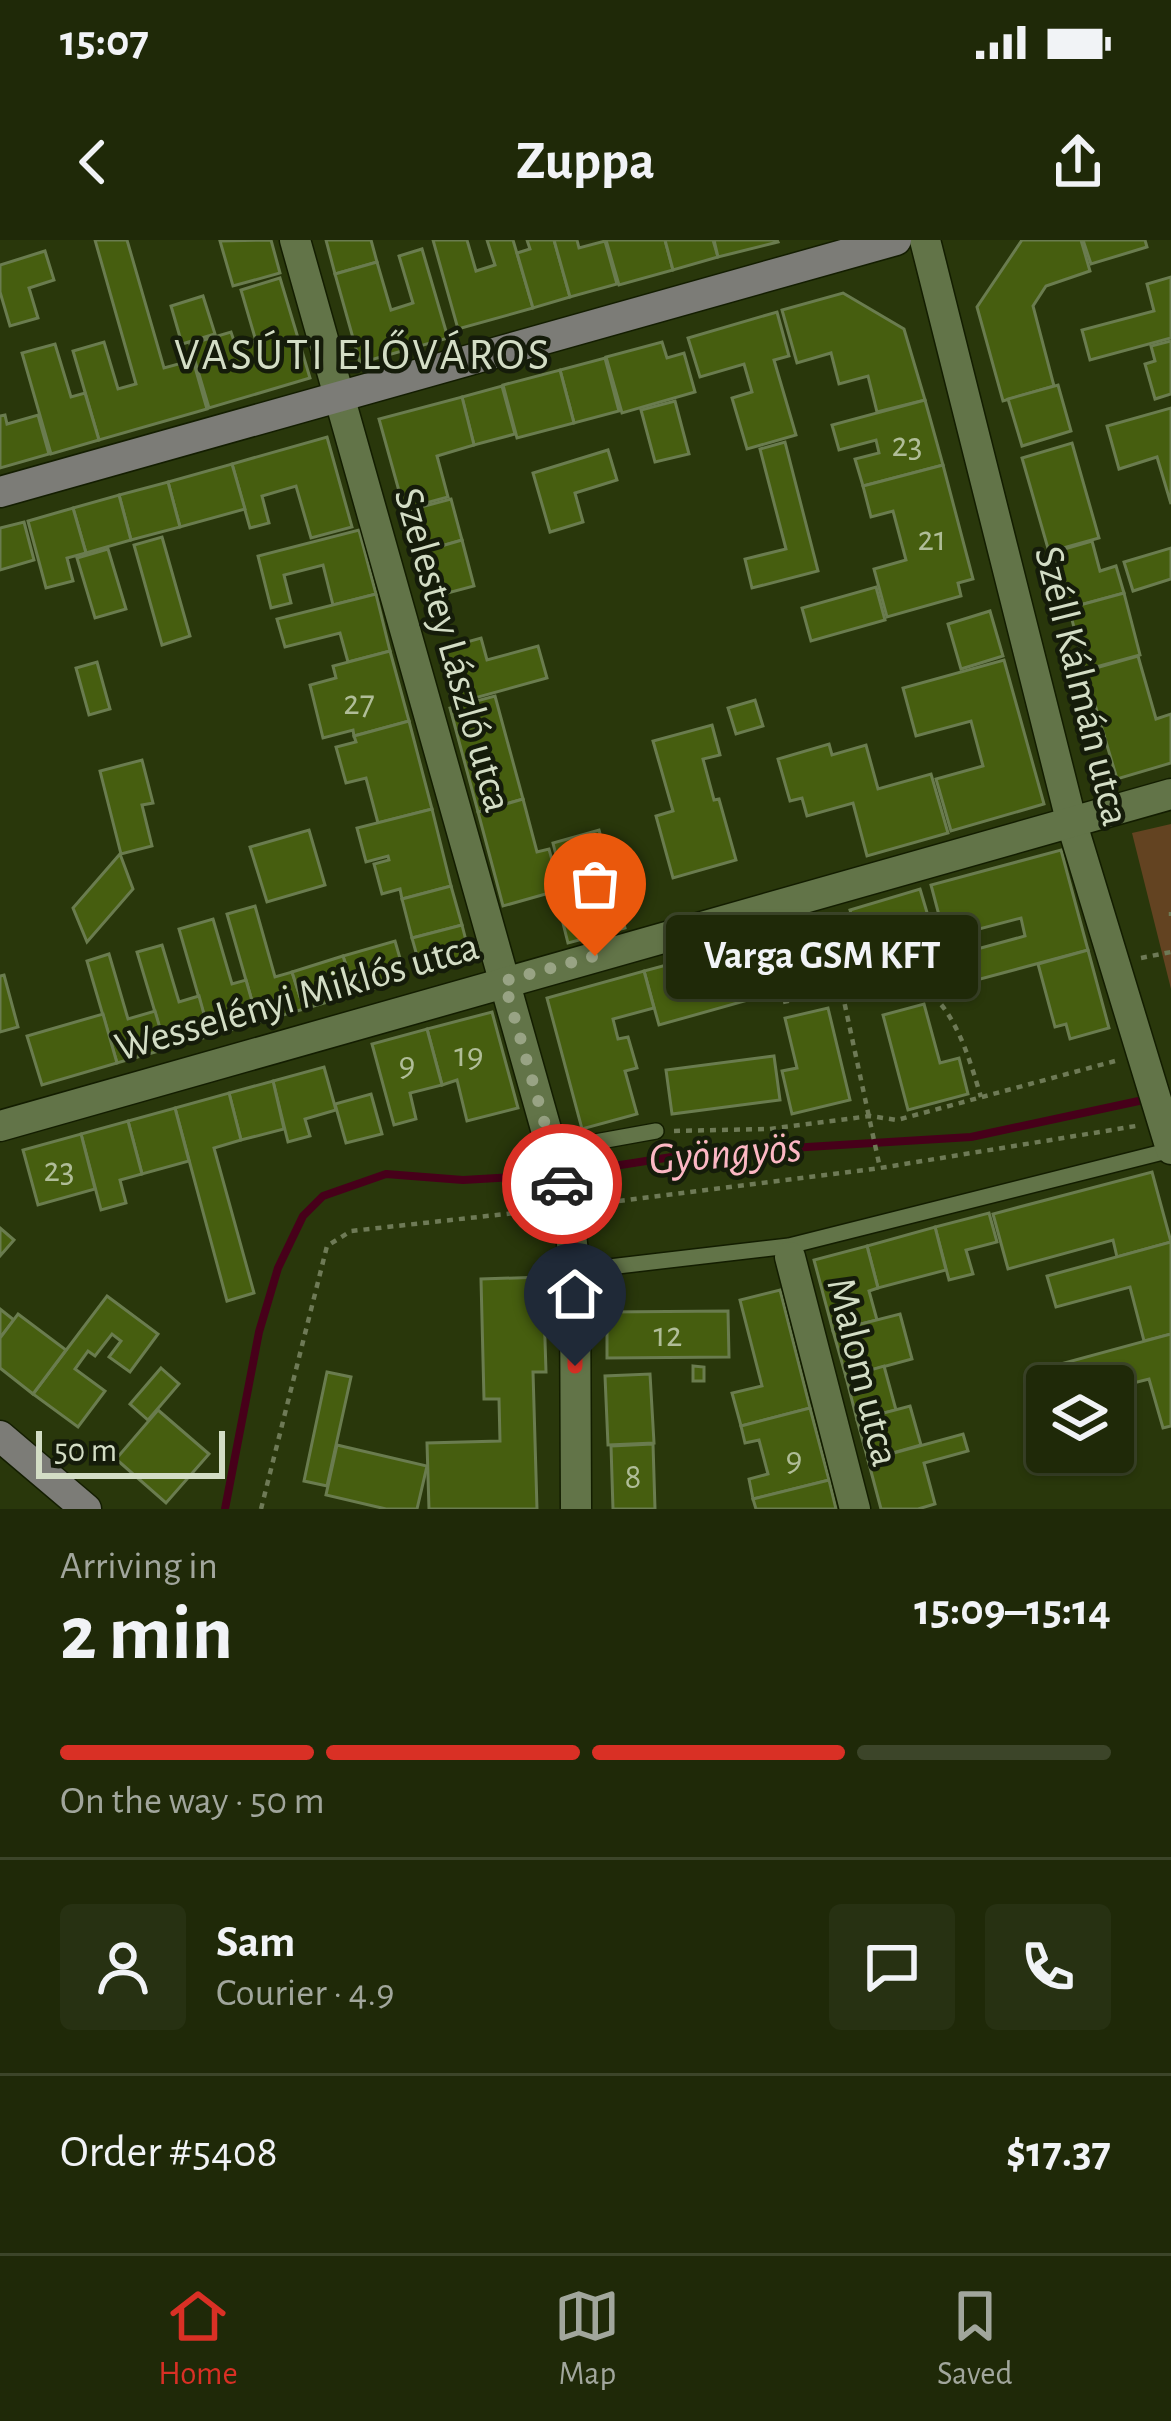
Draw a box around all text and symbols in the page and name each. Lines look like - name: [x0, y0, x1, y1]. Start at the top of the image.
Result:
- text: 15:07: [60, 19, 149, 64]
- icon: back: [60, 129, 126, 195]
- icon: share: [1045, 129, 1111, 195]
- text: Zuppa: [516, 135, 655, 189]
- district label: VASÚTI ELŐVÁROS: [174, 329, 552, 378]
- house number: 23: [891, 427, 923, 463]
- street label: Szelestey László utca: [387, 483, 519, 817]
- house number: 21: [918, 521, 946, 557]
- street label: Széll Kálmán utca: [1027, 542, 1137, 830]
- house number: 27: [343, 685, 375, 721]
- pin: [544, 833, 646, 956]
- icon: bag: [562, 851, 628, 917]
- callout: Varga GSM KFT: [667, 914, 979, 998]
- street label: Wesselényi Miklós utca: [110, 925, 484, 1069]
- text: Varga GSM KFT: [703, 937, 941, 976]
- house number: 19: [454, 1037, 484, 1073]
- house number: 9: [399, 1046, 415, 1082]
- courier: [502, 1124, 622, 1244]
- water label: Gyöngyös: [647, 1125, 803, 1183]
- icon: car: [529, 1151, 595, 1217]
- house number: 23: [43, 1152, 75, 1188]
- pin: [524, 1243, 626, 1366]
- icon: home: [542, 1261, 608, 1327]
- street label: Malom utca: [819, 1273, 907, 1471]
- house number: 12: [654, 1317, 682, 1353]
- map controls: [1026, 1365, 1134, 1473]
- button: layers: [1026, 1365, 1134, 1473]
- scale bar: [36, 1425, 225, 1478]
- text: 50 m: [54, 1435, 117, 1468]
- house number: 9: [786, 1441, 802, 1477]
- house number: 8: [624, 1459, 642, 1495]
- text: Arriving in: [60, 1547, 218, 1586]
- text: 15:09–15:14: [914, 1588, 1111, 1633]
- text: 2 min: [60, 1596, 233, 1674]
- text: On the way · 50 m: [60, 1782, 325, 1821]
- button: person: [60, 1904, 186, 2030]
- button: chat: [829, 1904, 955, 2030]
- button: phone: [985, 1904, 1111, 2030]
- text: Sam: [216, 1920, 295, 1965]
- text: Courier · 4.9: [216, 1974, 395, 2013]
- text: Order #5408: [60, 2130, 278, 2175]
- text: $17.37: [1006, 2130, 1111, 2175]
- tab: Home: [158, 2283, 238, 2395]
- tab: Map: [554, 2283, 620, 2395]
- tab: Saved: [937, 2283, 1013, 2395]

